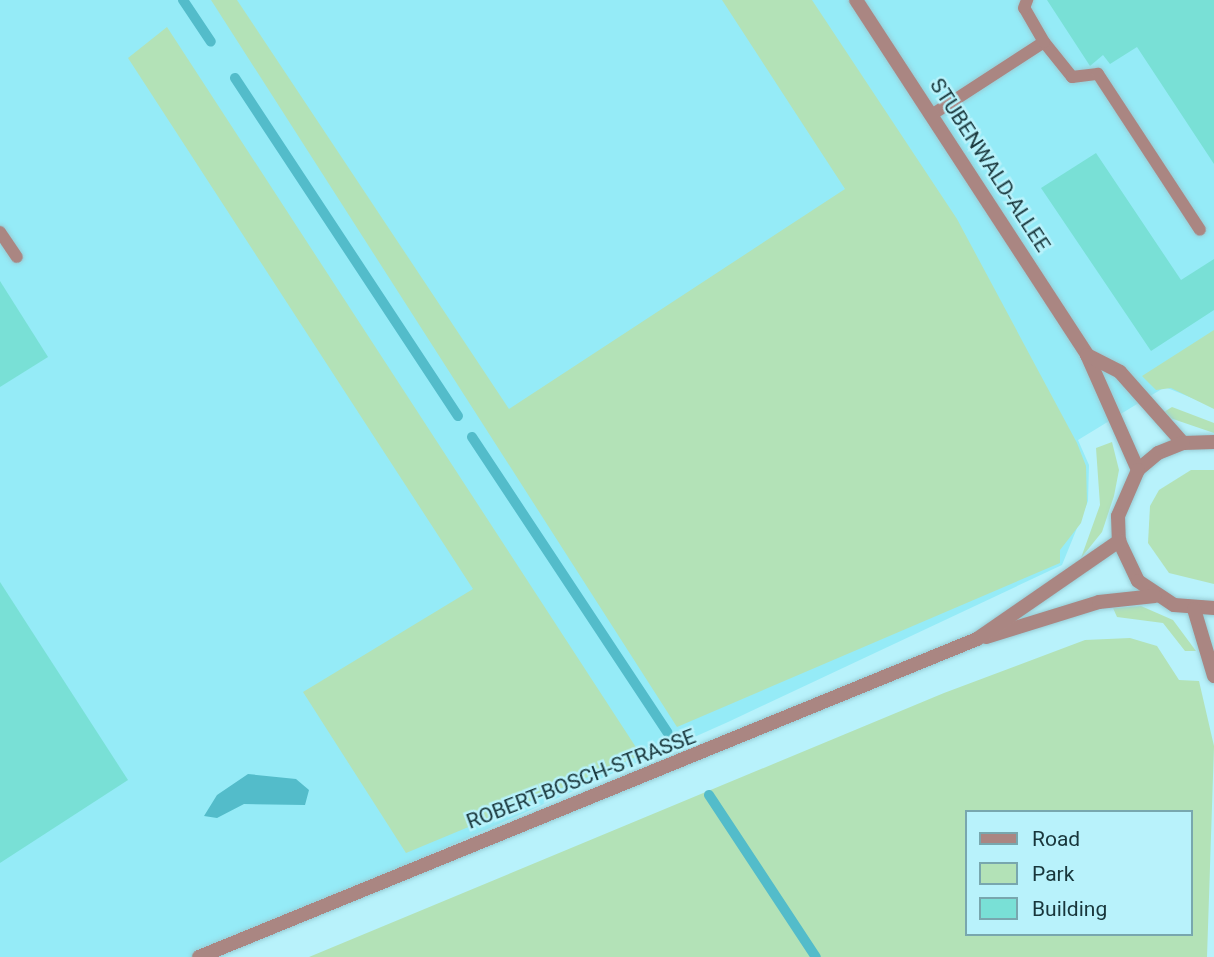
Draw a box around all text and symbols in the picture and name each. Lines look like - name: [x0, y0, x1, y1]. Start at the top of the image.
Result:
- street label: STUBENWALD-ALLEE: [925, 74, 1055, 256]
- street label: ROBERT-BOSCH-STRASSE: [463, 724, 699, 834]
- legend: [965, 810, 1193, 936]
- text: Road: [1032, 827, 1080, 851]
- text: Park: [1032, 862, 1074, 886]
- text: Building: [1032, 897, 1107, 921]

